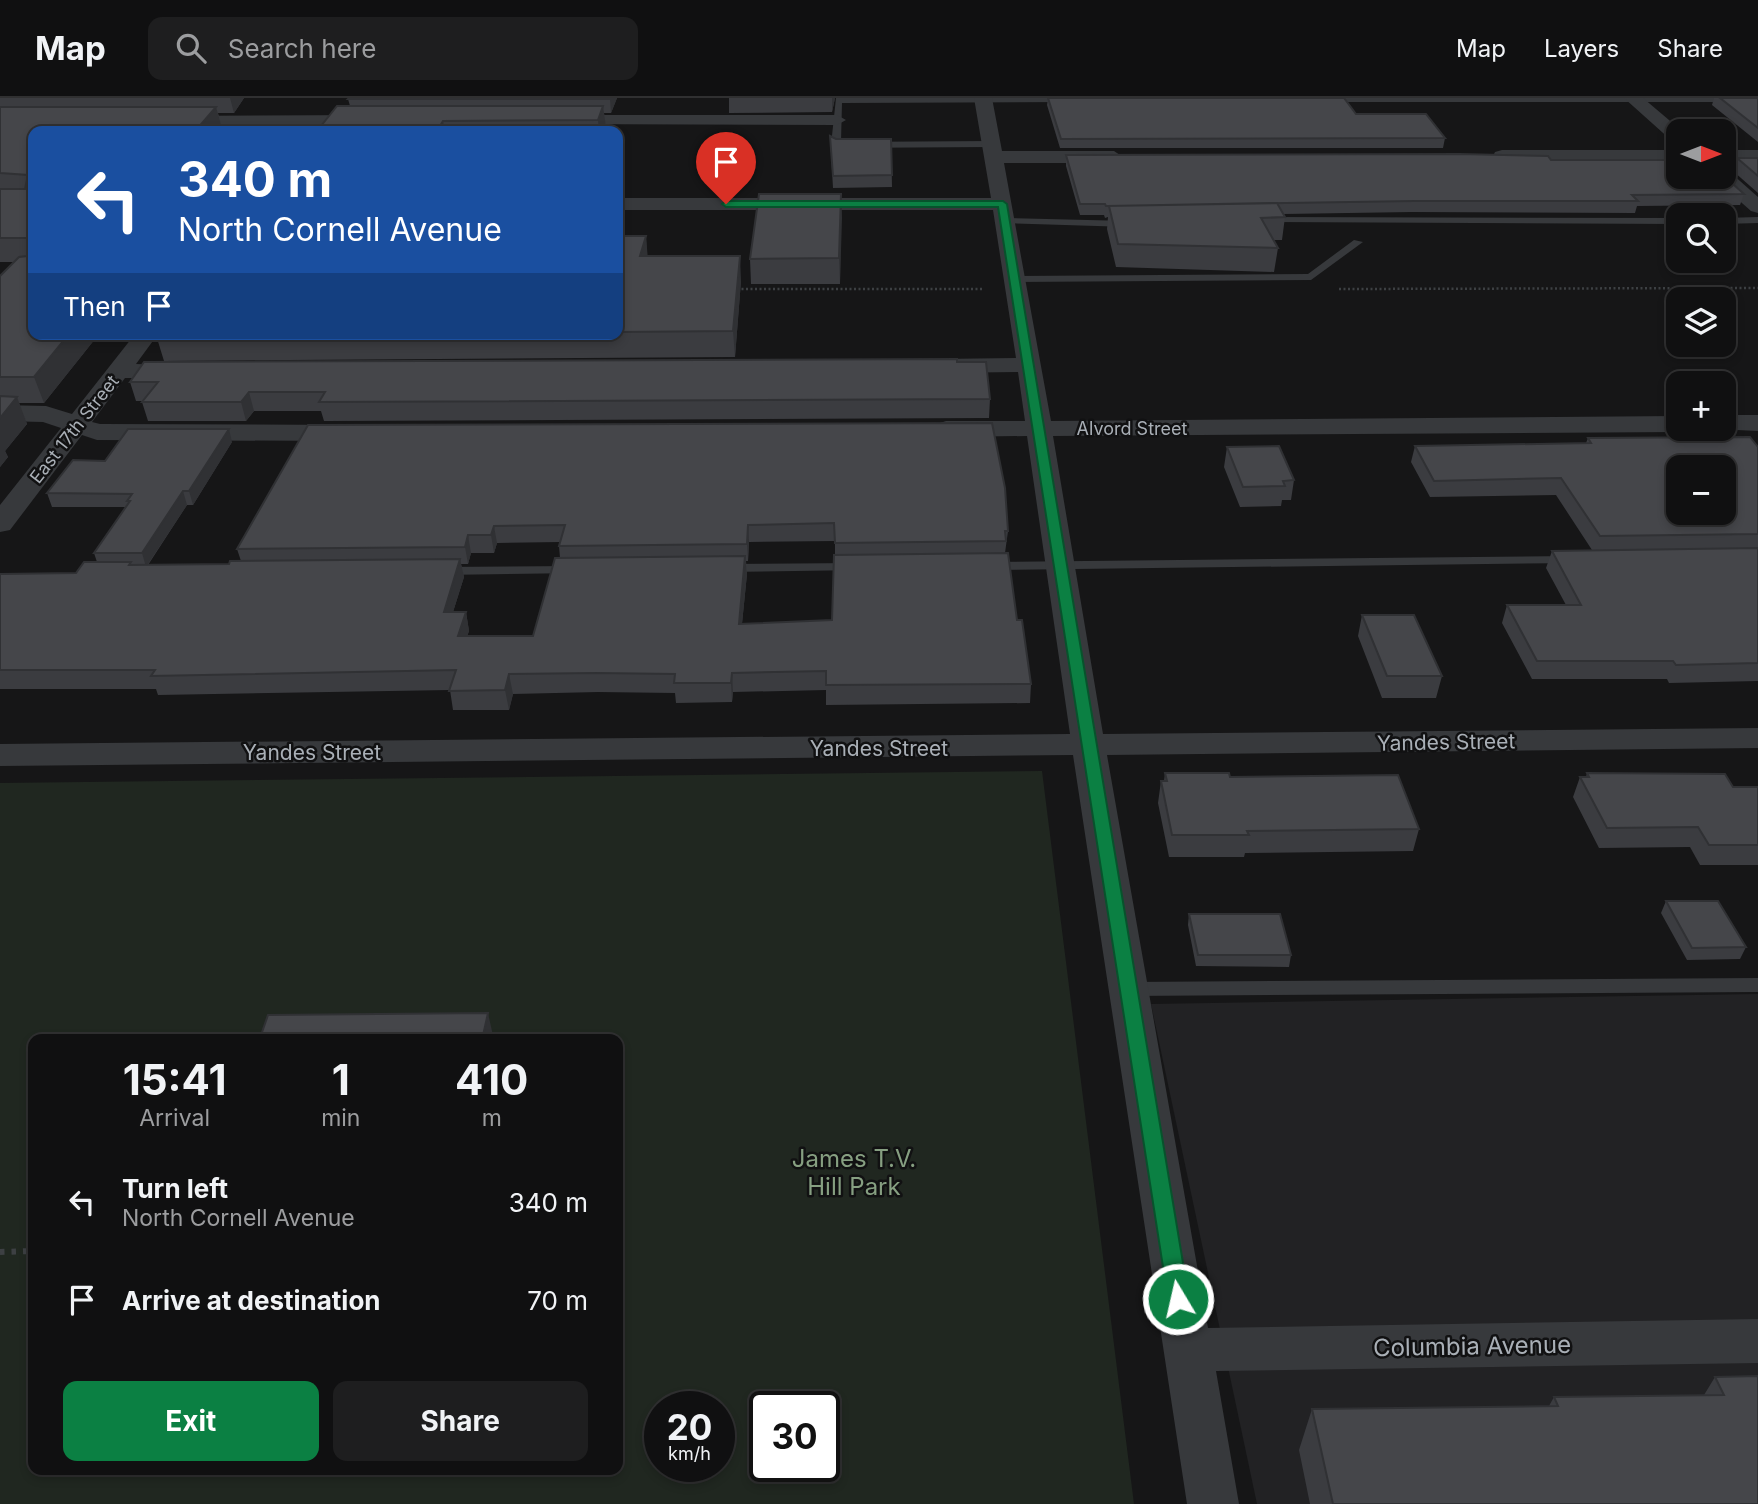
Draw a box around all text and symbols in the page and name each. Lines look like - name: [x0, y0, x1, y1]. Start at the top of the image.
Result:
- search box: [148, 17, 638, 80]
- text: Map: [35, 28, 106, 68]
- icon: search: [172, 29, 210, 67]
- text: Search here: [228, 33, 376, 64]
- text: Map: [1456, 34, 1506, 63]
- text: Layers: [1544, 34, 1619, 63]
- text: Share: [1657, 34, 1723, 63]
- north arrow: [1666, 119, 1736, 189]
- map controls: [1666, 119, 1736, 525]
- pin: [696, 132, 756, 204]
- icon: arrive: [707, 143, 745, 181]
- text: 340 m: [178, 150, 332, 209]
- icon: left: [63, 154, 154, 245]
- button: search: [1666, 203, 1736, 273]
- text: North Cornell Avenue: [178, 210, 502, 249]
- icon: arrive: [140, 287, 178, 325]
- button: layers: [1666, 287, 1736, 357]
- text: Then: [63, 291, 126, 322]
- street label: East 17th Street: [25, 371, 123, 487]
- button: +: [1666, 371, 1736, 441]
- street label: Alvord Street: [1077, 418, 1187, 439]
- button: −: [1666, 455, 1736, 525]
- street label: Yandes Street: [1377, 728, 1515, 756]
- street label: Yandes Street: [810, 736, 948, 761]
- street label: Yandes Street: [243, 740, 381, 765]
- text: 15:41: [123, 1054, 227, 1105]
- text: 1: [332, 1054, 350, 1105]
- text: 410: [455, 1054, 528, 1105]
- text: Arrival: [139, 1104, 210, 1132]
- text: min: [321, 1104, 360, 1132]
- text: m: [482, 1104, 502, 1132]
- park label: James T.V. Hill Park: [792, 1144, 916, 1201]
- text: Turn left: [122, 1173, 228, 1204]
- icon: left: [63, 1183, 101, 1221]
- text: 340 m: [509, 1187, 588, 1218]
- text: North Cornell Avenue: [122, 1204, 355, 1232]
- position arrow: [1141, 1262, 1215, 1336]
- icon: arrive: [63, 1281, 101, 1319]
- text: Arrive at destination: [122, 1285, 381, 1316]
- text: 70 m: [527, 1285, 588, 1316]
- street label: Columbia Avenue: [1373, 1330, 1571, 1362]
- button: Exit: [63, 1381, 319, 1461]
- button: Share: [333, 1381, 588, 1461]
- speed limit sign: 30: [749, 1391, 840, 1482]
- text: 20: [667, 1406, 712, 1448]
- text: km/h: [668, 1443, 711, 1464]

